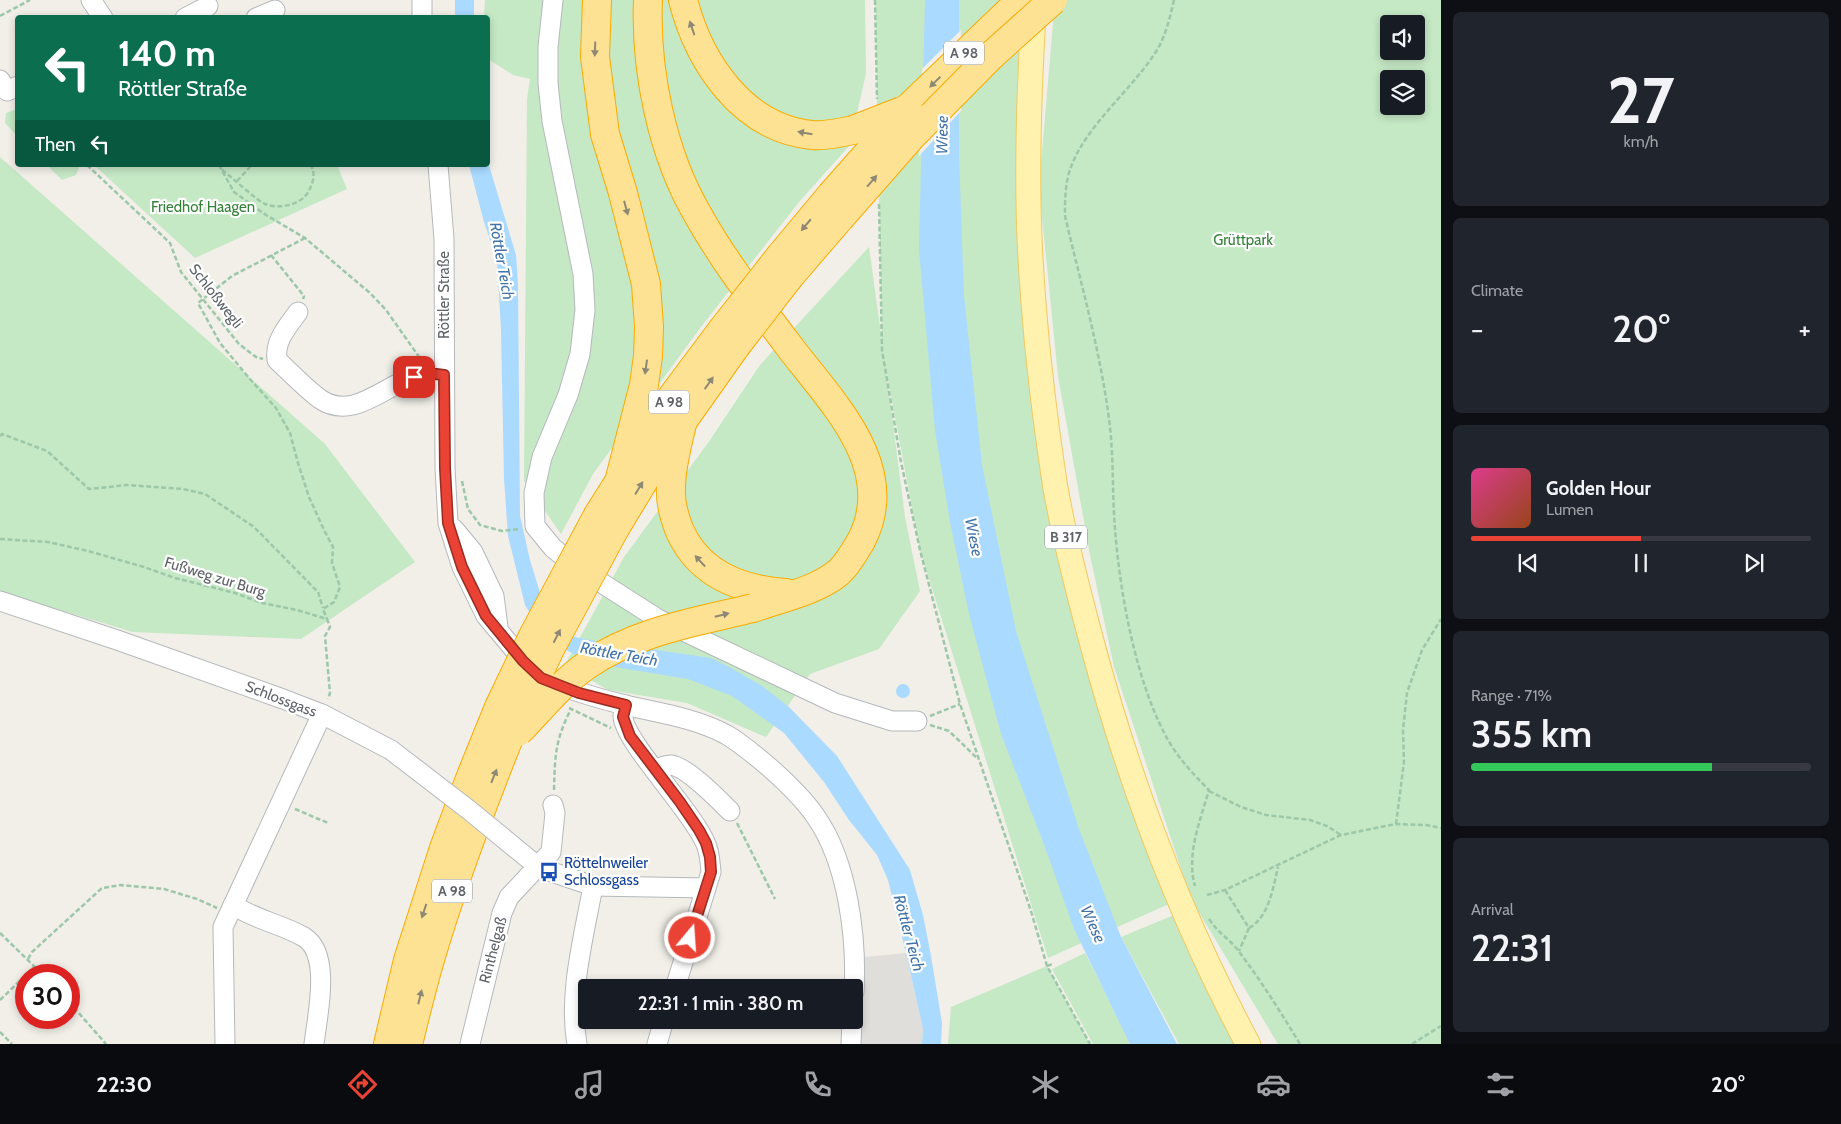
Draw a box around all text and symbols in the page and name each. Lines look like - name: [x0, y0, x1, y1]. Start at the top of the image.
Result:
- map controls: [1380, 15, 1425, 115]
- button: sound: [1380, 15, 1425, 60]
- one-way arrow: [688, 20, 695, 35]
- text: 140 m: [118, 32, 216, 75]
- icon: left: [35, 35, 100, 100]
- one-way arrow: [591, 41, 599, 57]
- road number: A 98: [944, 42, 984, 64]
- text: 27: [1607, 60, 1675, 139]
- button: layers: [1380, 70, 1425, 115]
- text: Röttler Straße: [118, 75, 247, 102]
- one-way arrow: [929, 76, 941, 88]
- water label: Wiese: [932, 115, 952, 155]
- one-way arrow: [796, 129, 812, 137]
- icon: left: [86, 130, 114, 158]
- text: km/h: [1623, 132, 1659, 151]
- text: Then: [35, 133, 76, 156]
- one-way arrow: [866, 176, 878, 188]
- park label: Friedhof Haagen: [151, 198, 255, 216]
- one-way arrow: [623, 200, 631, 215]
- one-way arrow: [801, 219, 812, 231]
- water label: Röttler Teich: [486, 221, 518, 301]
- park label: Grüttpark: [1213, 231, 1273, 249]
- street label: Röttler Straße: [435, 251, 453, 339]
- street label: Schloßwegli: [185, 260, 247, 332]
- text: Climate: [1471, 281, 1523, 300]
- text: 20°: [1612, 305, 1670, 352]
- text: −: [1471, 312, 1483, 346]
- text: +: [1799, 312, 1811, 346]
- pin: [393, 356, 435, 398]
- one-way arrow: [642, 360, 650, 376]
- icon: arrive: [400, 363, 428, 391]
- one-way arrow: [704, 376, 714, 390]
- road number: A 98: [649, 391, 689, 414]
- text: Golden Hour: [1546, 477, 1651, 500]
- one-way arrow: [635, 481, 644, 494]
- text: Lumen: [1546, 500, 1593, 519]
- water label: Wiese: [961, 516, 987, 558]
- road number: B 317: [1045, 526, 1087, 548]
- icon: previous: [1514, 549, 1542, 577]
- icon: pause: [1627, 549, 1655, 577]
- icon: next: [1740, 549, 1768, 577]
- street label: Fußweg zur Burg: [162, 553, 268, 601]
- one-way arrow: [694, 555, 706, 567]
- one-way arrow: [715, 611, 730, 619]
- one-way arrow: [553, 629, 561, 644]
- water label: Röttler Teich: [579, 638, 659, 670]
- street label: Schlossgass: [243, 677, 319, 721]
- text: Range · 71%: [1471, 686, 1552, 705]
- text: 355 km: [1471, 710, 1592, 757]
- one-way arrow: [490, 769, 498, 784]
- place label: Röttelnweiler Schlossgass: [564, 854, 648, 889]
- bus stop icon: Röttelnweiler Schlossgass: [538, 861, 560, 883]
- road number: A 98: [432, 879, 472, 902]
- water label: Röttler Teich: [890, 893, 928, 973]
- text: Arrival: [1471, 900, 1514, 919]
- water label: Wiese: [1076, 902, 1110, 946]
- one-way arrow: [419, 904, 427, 919]
- position arrow: [663, 911, 715, 963]
- street label: Rinthelgaß: [476, 914, 511, 985]
- text: 22:31: [1471, 924, 1553, 971]
- speed limit sign: 30: [15, 964, 80, 1029]
- one-way arrow: [416, 989, 424, 1004]
- text: 22:31 · 1 min · 380 m: [638, 992, 803, 1015]
- icon: directions: [345, 1067, 380, 1102]
- icon: music: [572, 1067, 607, 1102]
- icon: phone: [800, 1067, 835, 1102]
- icon: climate: [1028, 1067, 1063, 1102]
- icon: car: [1256, 1067, 1291, 1102]
- icon: filters: [1483, 1067, 1518, 1102]
- text: 22:30: [96, 1071, 152, 1098]
- text: 20°: [1711, 1071, 1745, 1098]

